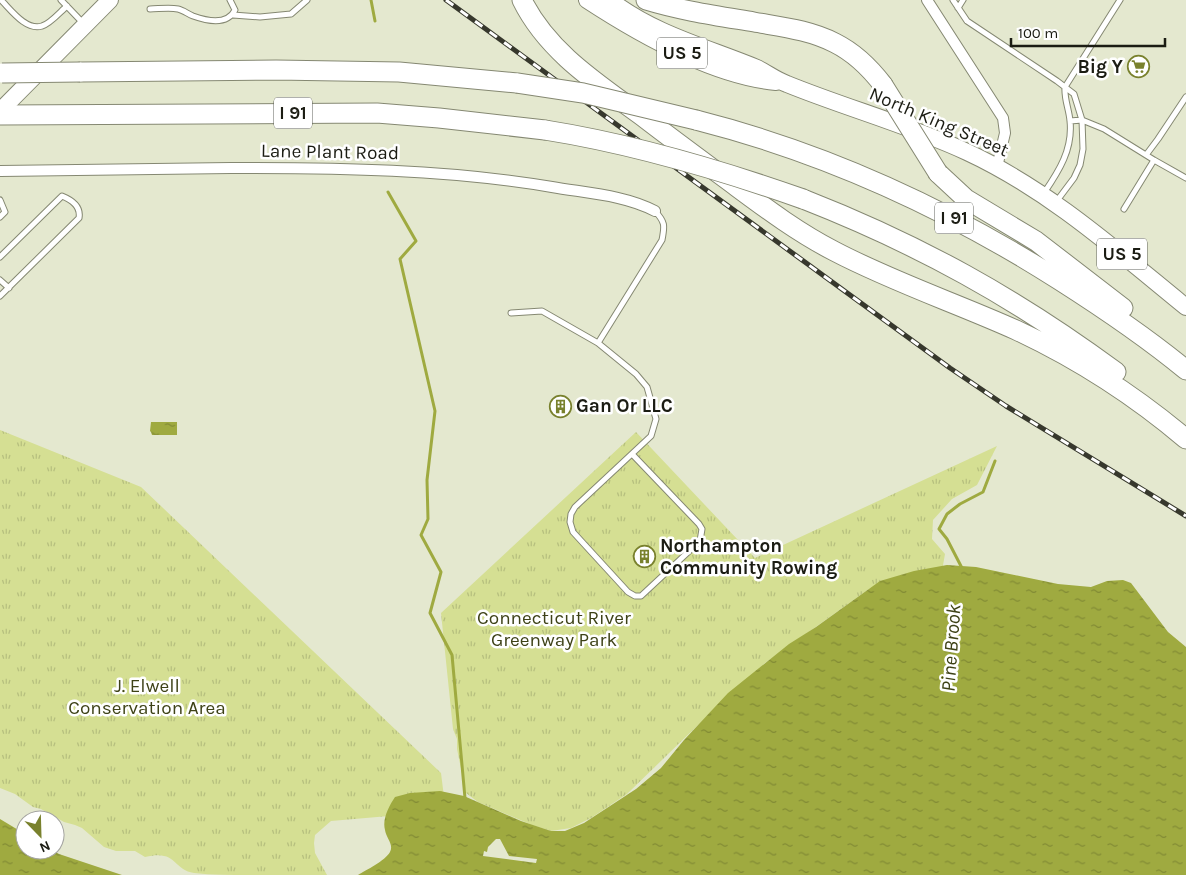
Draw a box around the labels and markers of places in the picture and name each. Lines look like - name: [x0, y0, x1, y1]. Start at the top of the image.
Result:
- supermarket icon: Big Y: [1127, 55, 1151, 79]
- place label: Big Y: [1077, 56, 1123, 78]
- building icon: Gan Or LLC: [548, 394, 572, 418]
- place label: Gan Or LLC: [576, 395, 673, 417]
- place label: Northampton Community Rowing: [660, 535, 837, 579]
- building icon: Northampton Community Rowing: [632, 545, 656, 569]

